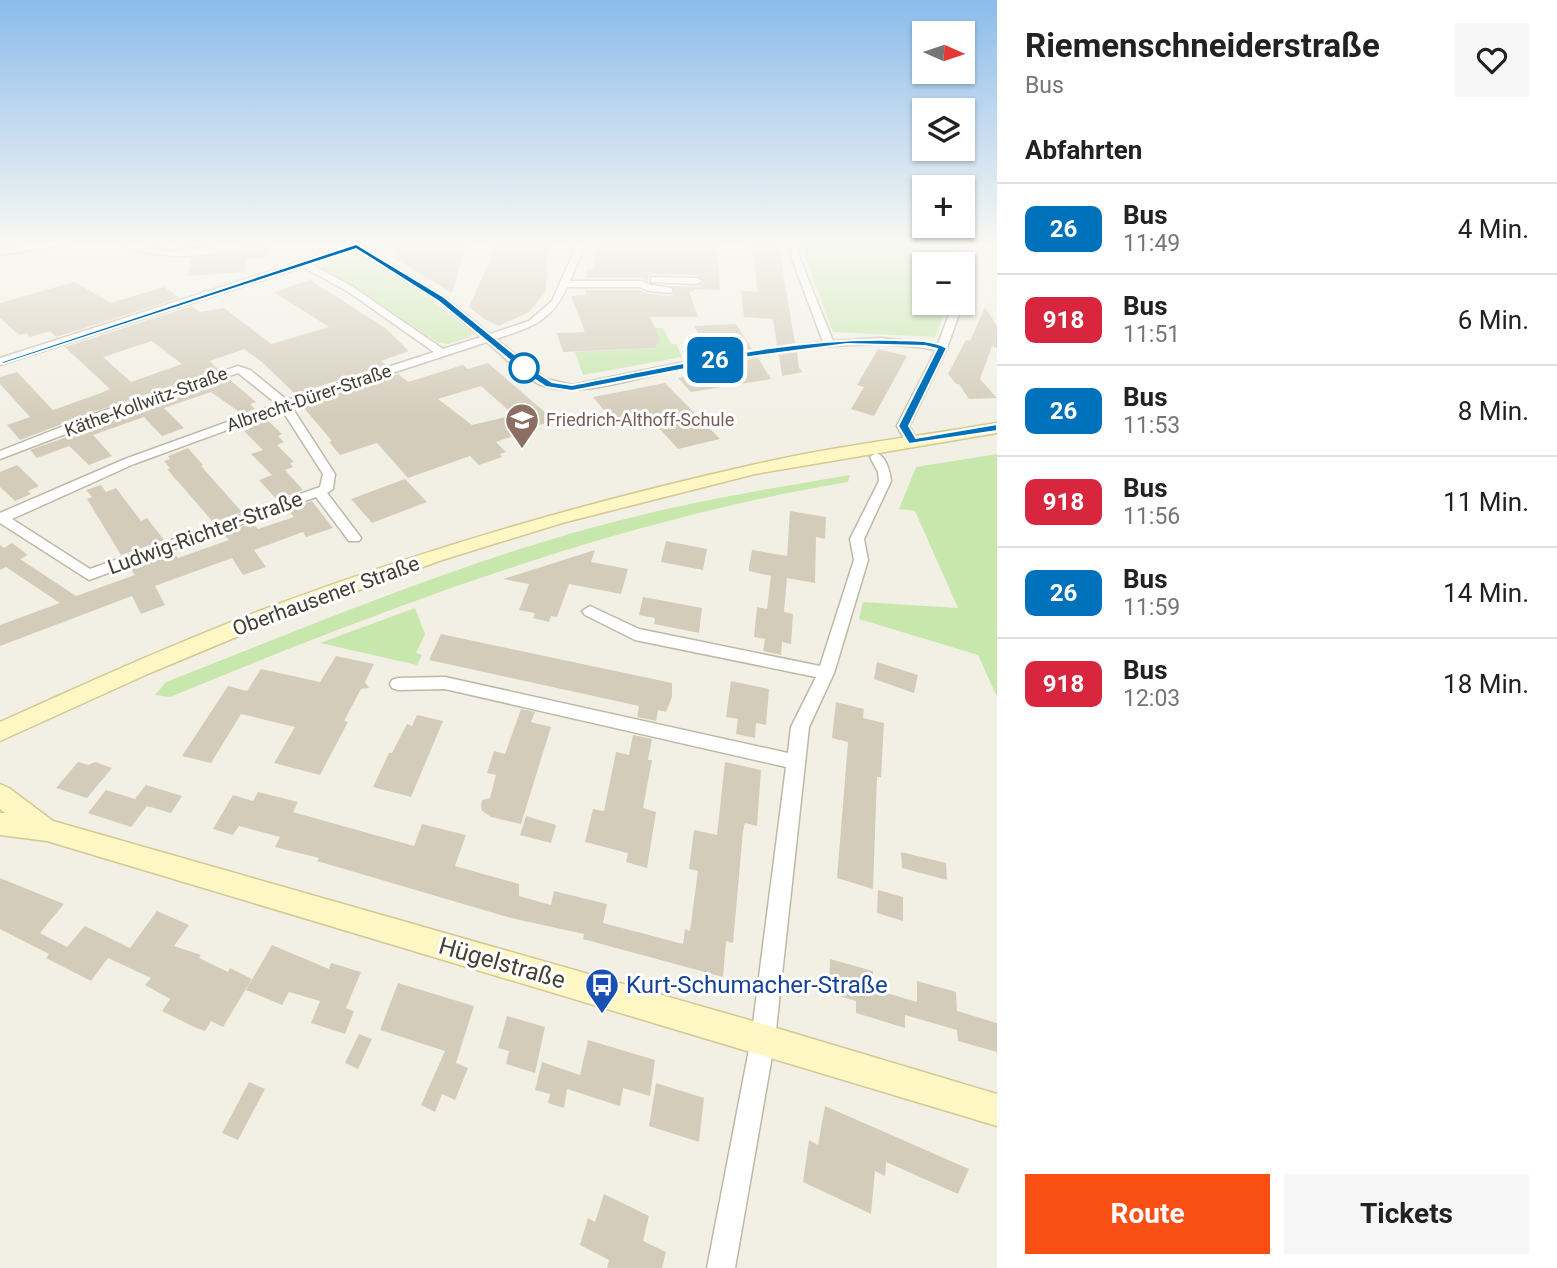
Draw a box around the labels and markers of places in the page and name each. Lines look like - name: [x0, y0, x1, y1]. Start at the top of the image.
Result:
- unlabelled marker: [509, 353, 539, 383]
- school or university icon: Friedrich-Althoff-Schule: [503, 401, 541, 450]
- place label: Friedrich-Althoff-Schule: [546, 409, 734, 430]
- bus stop icon: Kurt-Schumacher-Straße: [583, 966, 621, 1015]
- place label: Kurt-Schumacher-Straße: [626, 971, 888, 999]

